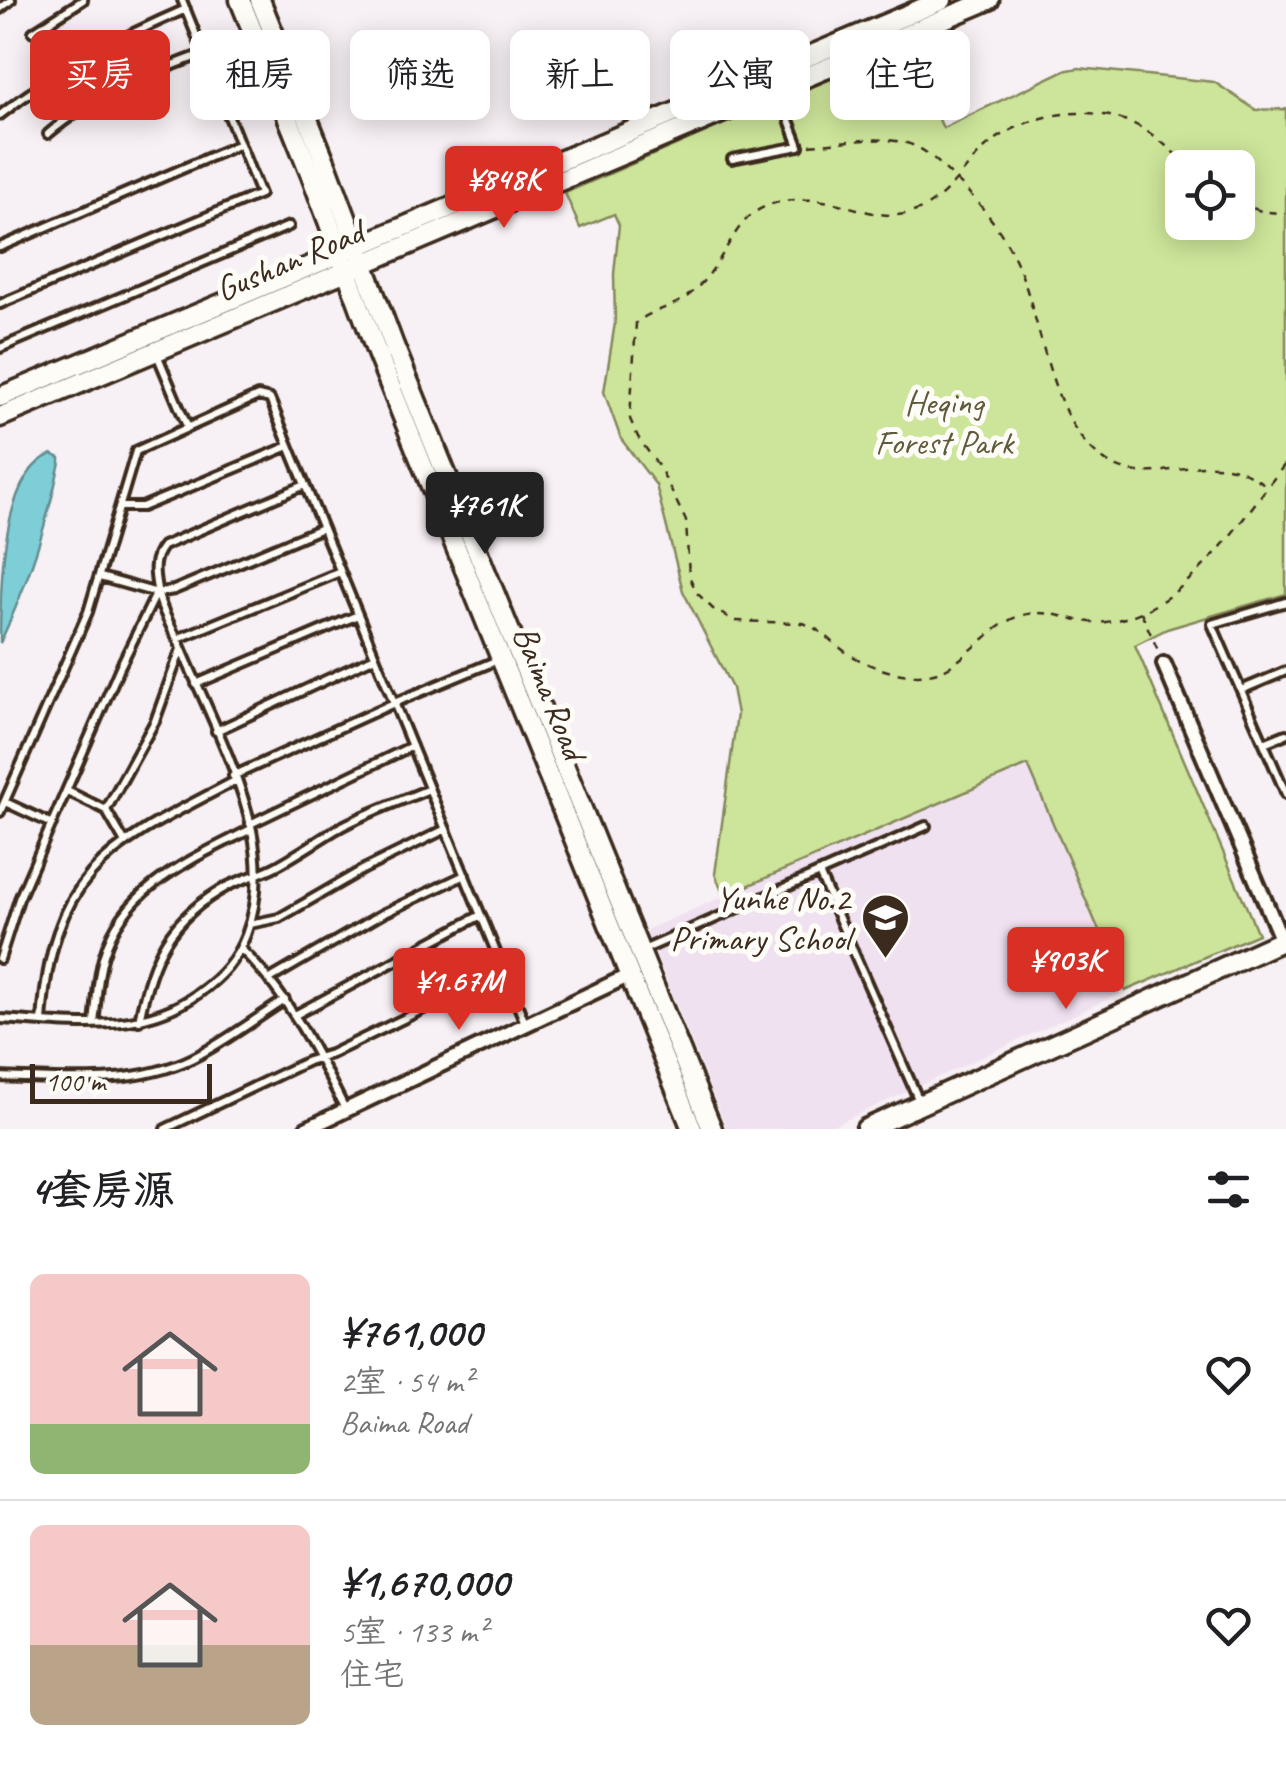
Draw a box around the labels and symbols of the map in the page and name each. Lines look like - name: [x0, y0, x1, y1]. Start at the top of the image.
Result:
- pin: ¥848K: [434, 146, 574, 231]
- street label: Gushan Road: [209, 207, 375, 312]
- park label: Heqing Forest Park: [875, 380, 1015, 465]
- pin: ¥761K: [415, 472, 555, 557]
- street label: Baima Road: [502, 619, 599, 770]
- place label: Yunhe No.2 Primary School: [670, 876, 856, 961]
- school or university icon: Yunhe No.2 Primary School: [859, 892, 911, 960]
- pin: ¥903K: [996, 927, 1136, 1012]
- pin: ¥1.67M: [378, 948, 540, 1033]
- scale bar: [30, 1059, 212, 1104]

